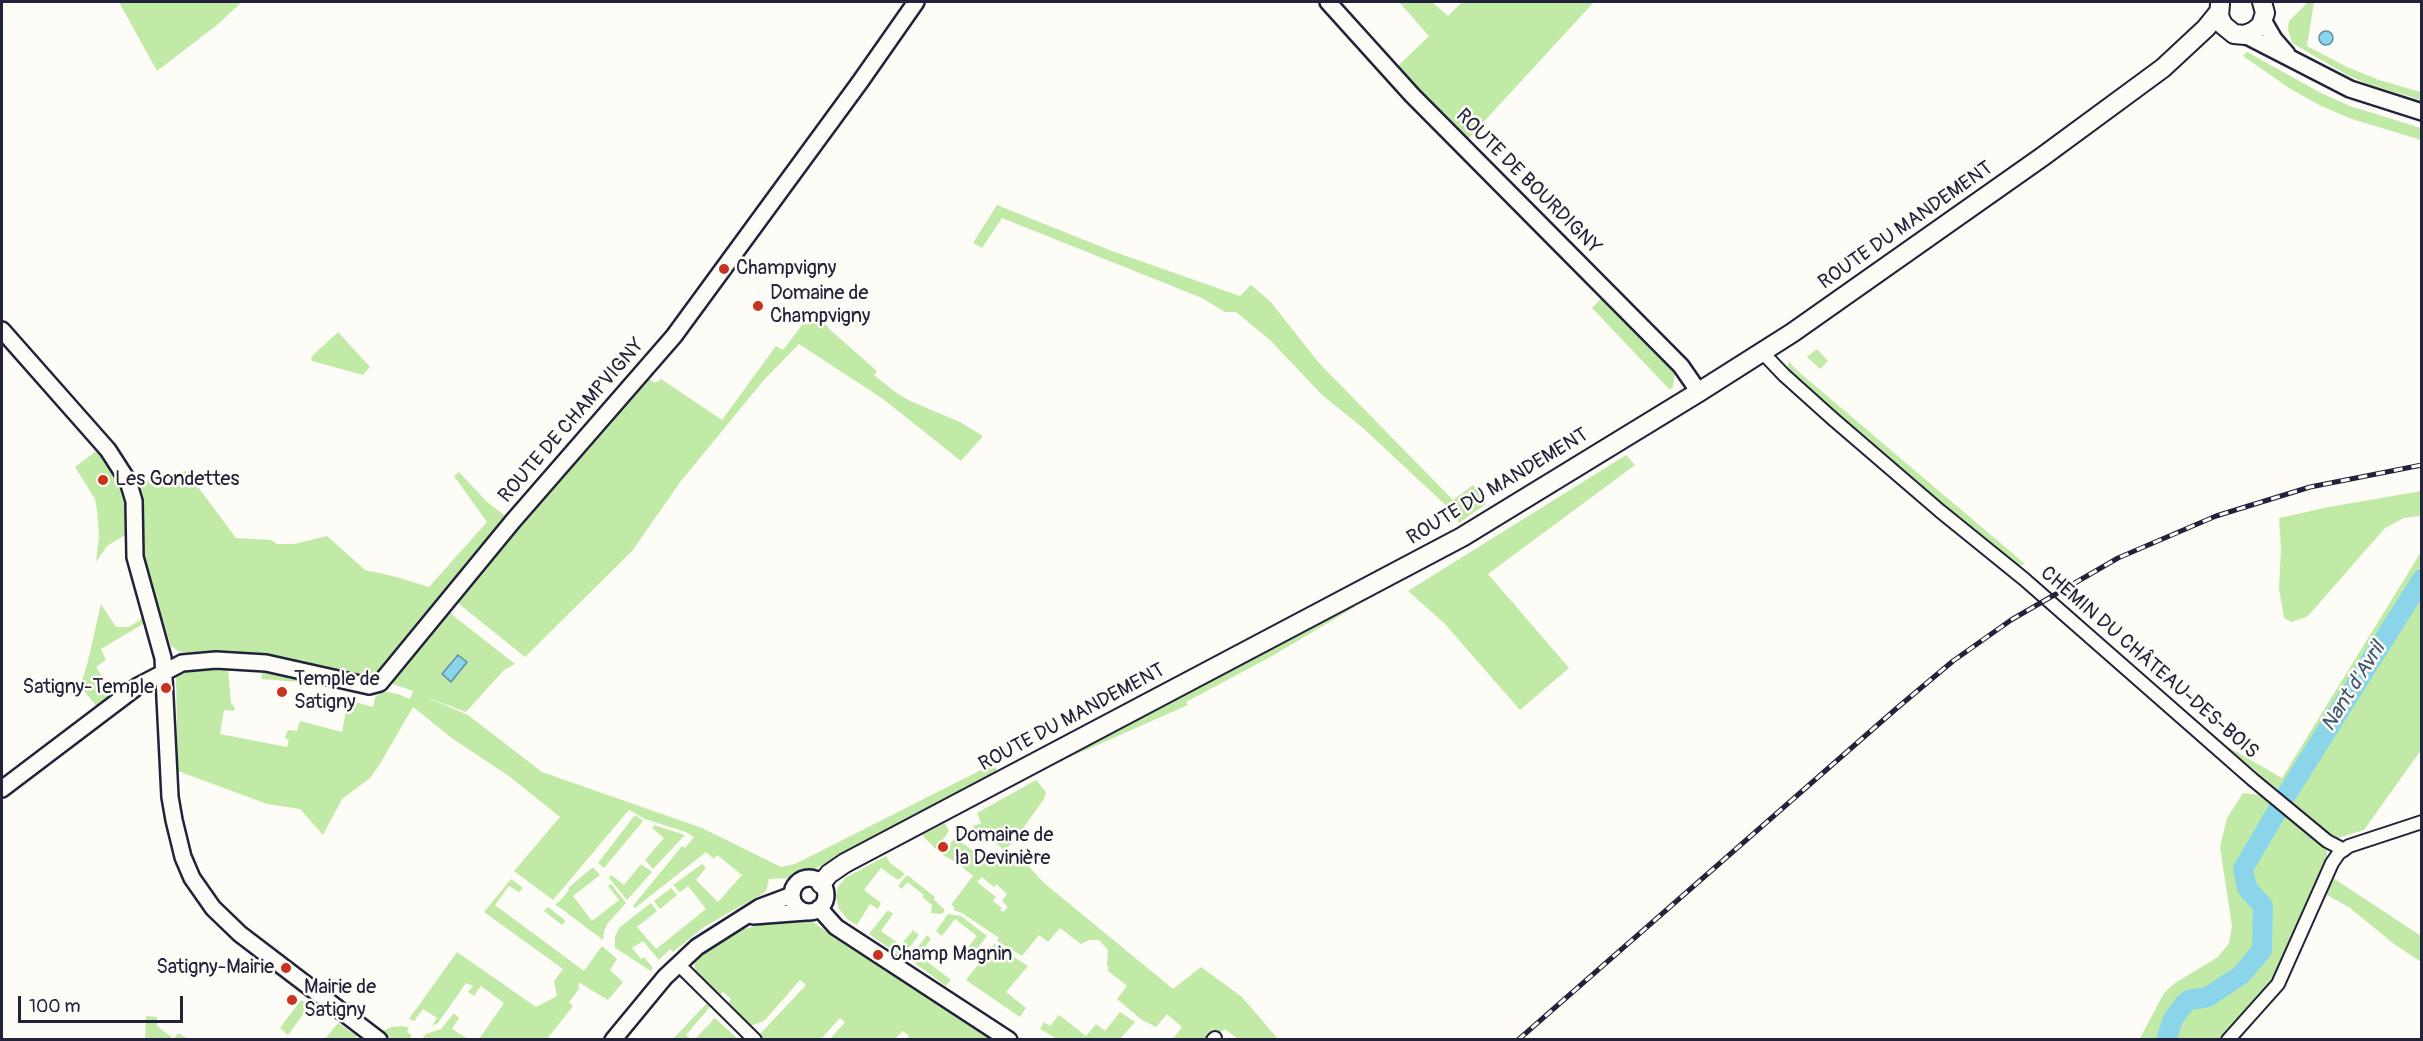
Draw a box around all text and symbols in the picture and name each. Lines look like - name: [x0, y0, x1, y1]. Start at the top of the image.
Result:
- street label: ROUTE DE BOURDIGNY: [1450, 104, 1606, 260]
- street label: ROUTE DU MANDEMENT: [1814, 157, 1998, 295]
- place label: Champvigny: [736, 257, 836, 281]
- marker: Champvigny: [717, 262, 731, 276]
- place label: Domaine de Champvigny: [770, 282, 870, 329]
- marker: Domaine de Champvigny: [751, 299, 765, 313]
- street label: ROUTE DE CHAMPVIGNY: [494, 334, 650, 508]
- street label: ROUTE DU MANDEMENT: [1403, 423, 1593, 551]
- place label: Les Gondettes: [115, 468, 239, 492]
- marker: Les Gondettes: [96, 473, 110, 487]
- street label: CHEMIN DU CHÂTEAU-DES-BOIS: [2035, 562, 2263, 764]
- water label: Nant d'Avril: [2317, 638, 2391, 736]
- street label: ROUTE DU MANDEMENT: [975, 659, 1169, 777]
- place label: Temple de Satigny: [294, 668, 380, 715]
- place label: Satigny-Temple: [23, 676, 154, 700]
- marker: Satigny-Temple: [159, 681, 173, 695]
- marker: Temple de Satigny: [275, 685, 289, 699]
- place label: Domaine de la Devinière: [955, 824, 1053, 871]
- marker: Domaine de la Devinière: [936, 840, 950, 854]
- place label: Champ Magnin: [890, 943, 1012, 967]
- marker: Champ Magnin: [871, 948, 885, 962]
- place label: Satigny-Mairie: [156, 956, 274, 980]
- marker: Satigny-Mairie: [279, 961, 293, 975]
- place label: Mairie de Satigny: [304, 976, 376, 1023]
- scale bar: [21, 984, 186, 1022]
- marker: Mairie de Satigny: [285, 993, 299, 1007]
- text: 100 m: [29, 995, 81, 1018]

